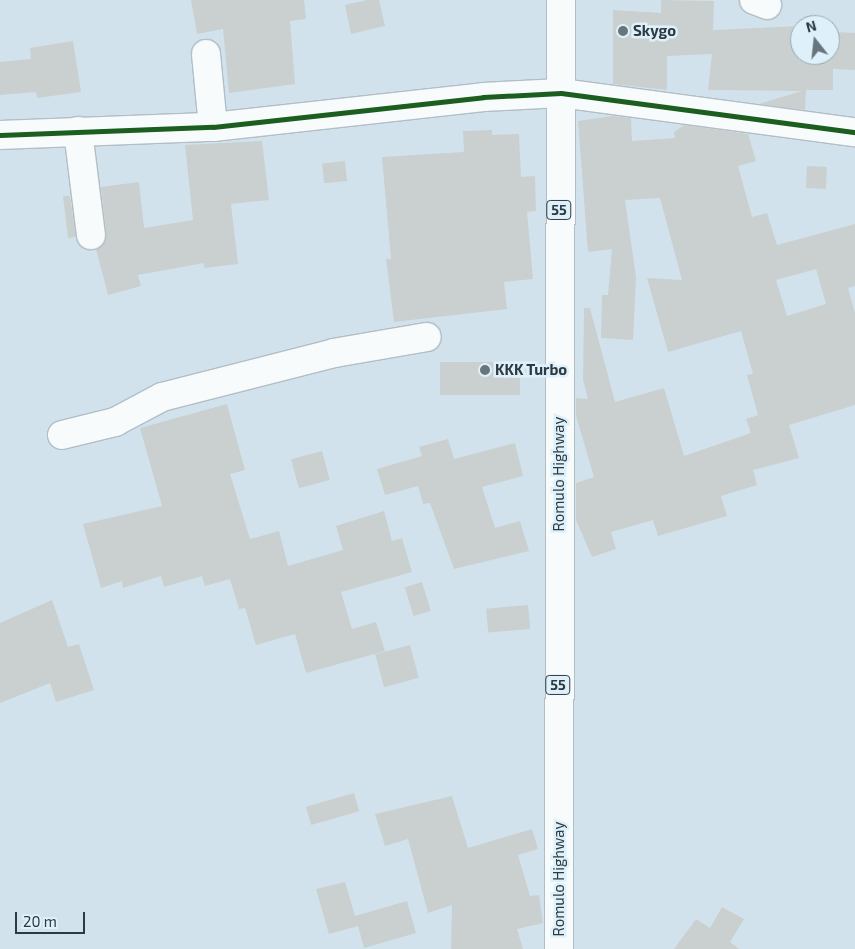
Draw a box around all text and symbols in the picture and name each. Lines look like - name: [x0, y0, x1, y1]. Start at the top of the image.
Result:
- north arrow: [790, 15, 840, 65]
- text: N: [804, 16, 818, 36]
- place label: Skygo: [633, 22, 676, 40]
- marker: Skygo: [617, 25, 629, 37]
- road number: 55: [545, 198, 573, 222]
- place label: KKK Turbo: [495, 361, 568, 379]
- marker: KKK Turbo: [479, 364, 491, 376]
- street label: Romulo Highway: [550, 416, 568, 532]
- road number: 55: [544, 674, 572, 696]
- street label: Romulo Highway: [550, 821, 568, 937]
- scale bar: [18, 902, 88, 934]
- text: 20 m: [23, 912, 57, 930]

